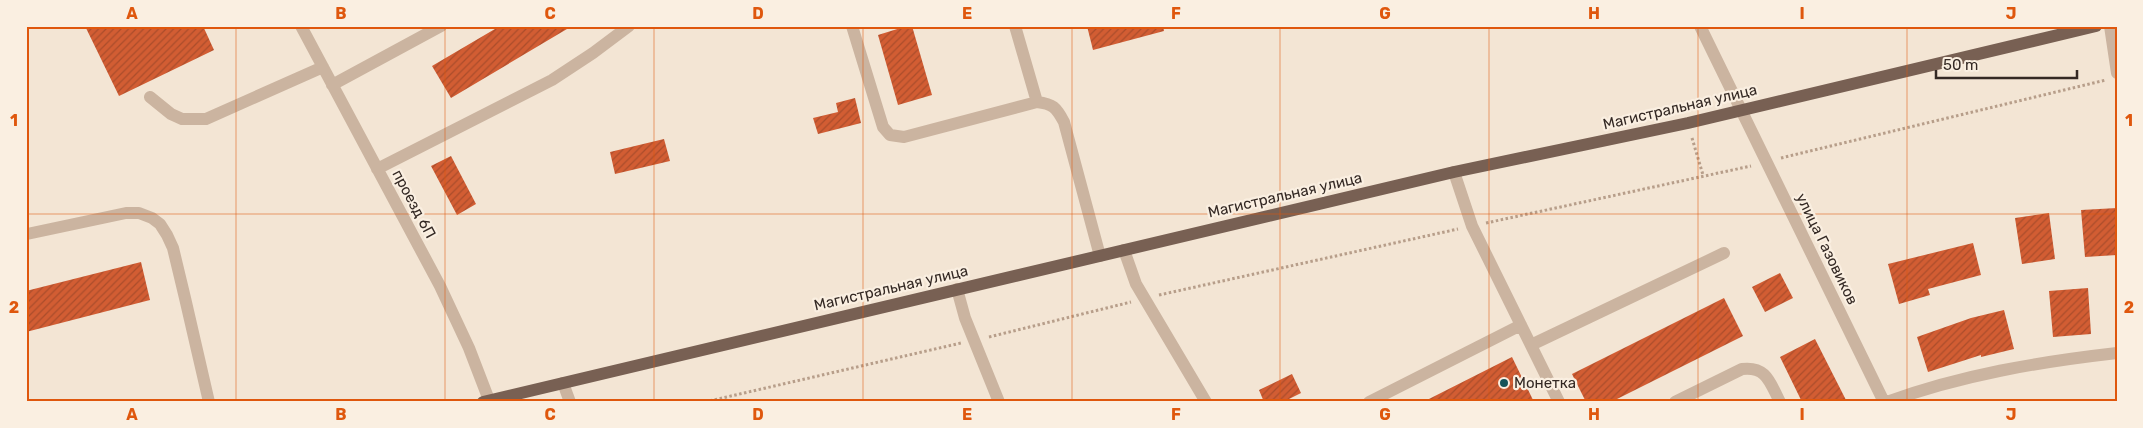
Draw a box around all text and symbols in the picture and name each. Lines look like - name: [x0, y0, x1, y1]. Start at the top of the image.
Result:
- text: A: [126, 4, 138, 23]
- text: B: [335, 4, 347, 23]
- text: C: [544, 4, 556, 23]
- text: D: [752, 4, 764, 23]
- text: E: [962, 4, 972, 23]
- text: F: [1171, 4, 1181, 23]
- text: G: [1379, 4, 1391, 23]
- text: H: [1588, 4, 1600, 23]
- text: I: [1799, 4, 1805, 23]
- text: J: [2006, 4, 2016, 23]
- scale bar: [1936, 48, 2077, 80]
- text: 50 m: [1943, 56, 1978, 74]
- street label: Магистральная улица: [1601, 81, 1759, 133]
- text: 1: [10, 111, 18, 130]
- text: 1: [2125, 111, 2133, 130]
- street label: проезд 6П: [388, 167, 440, 241]
- street label: Магистральная улица: [1206, 169, 1364, 221]
- street label: улица Газовиков: [1792, 190, 1862, 308]
- street label: Магистральная улица: [812, 262, 970, 314]
- text: 2: [9, 298, 19, 317]
- text: 2: [2124, 298, 2134, 317]
- place label: Монетка: [1514, 374, 1576, 392]
- marker: Монетка: [1498, 377, 1510, 389]
- text: A: [126, 405, 138, 424]
- text: B: [335, 405, 347, 424]
- text: C: [544, 405, 556, 424]
- text: D: [752, 405, 764, 424]
- text: E: [962, 405, 972, 424]
- text: F: [1171, 405, 1181, 424]
- text: G: [1379, 405, 1391, 424]
- text: H: [1588, 405, 1600, 424]
- text: I: [1799, 405, 1805, 424]
- text: J: [2006, 405, 2016, 424]

